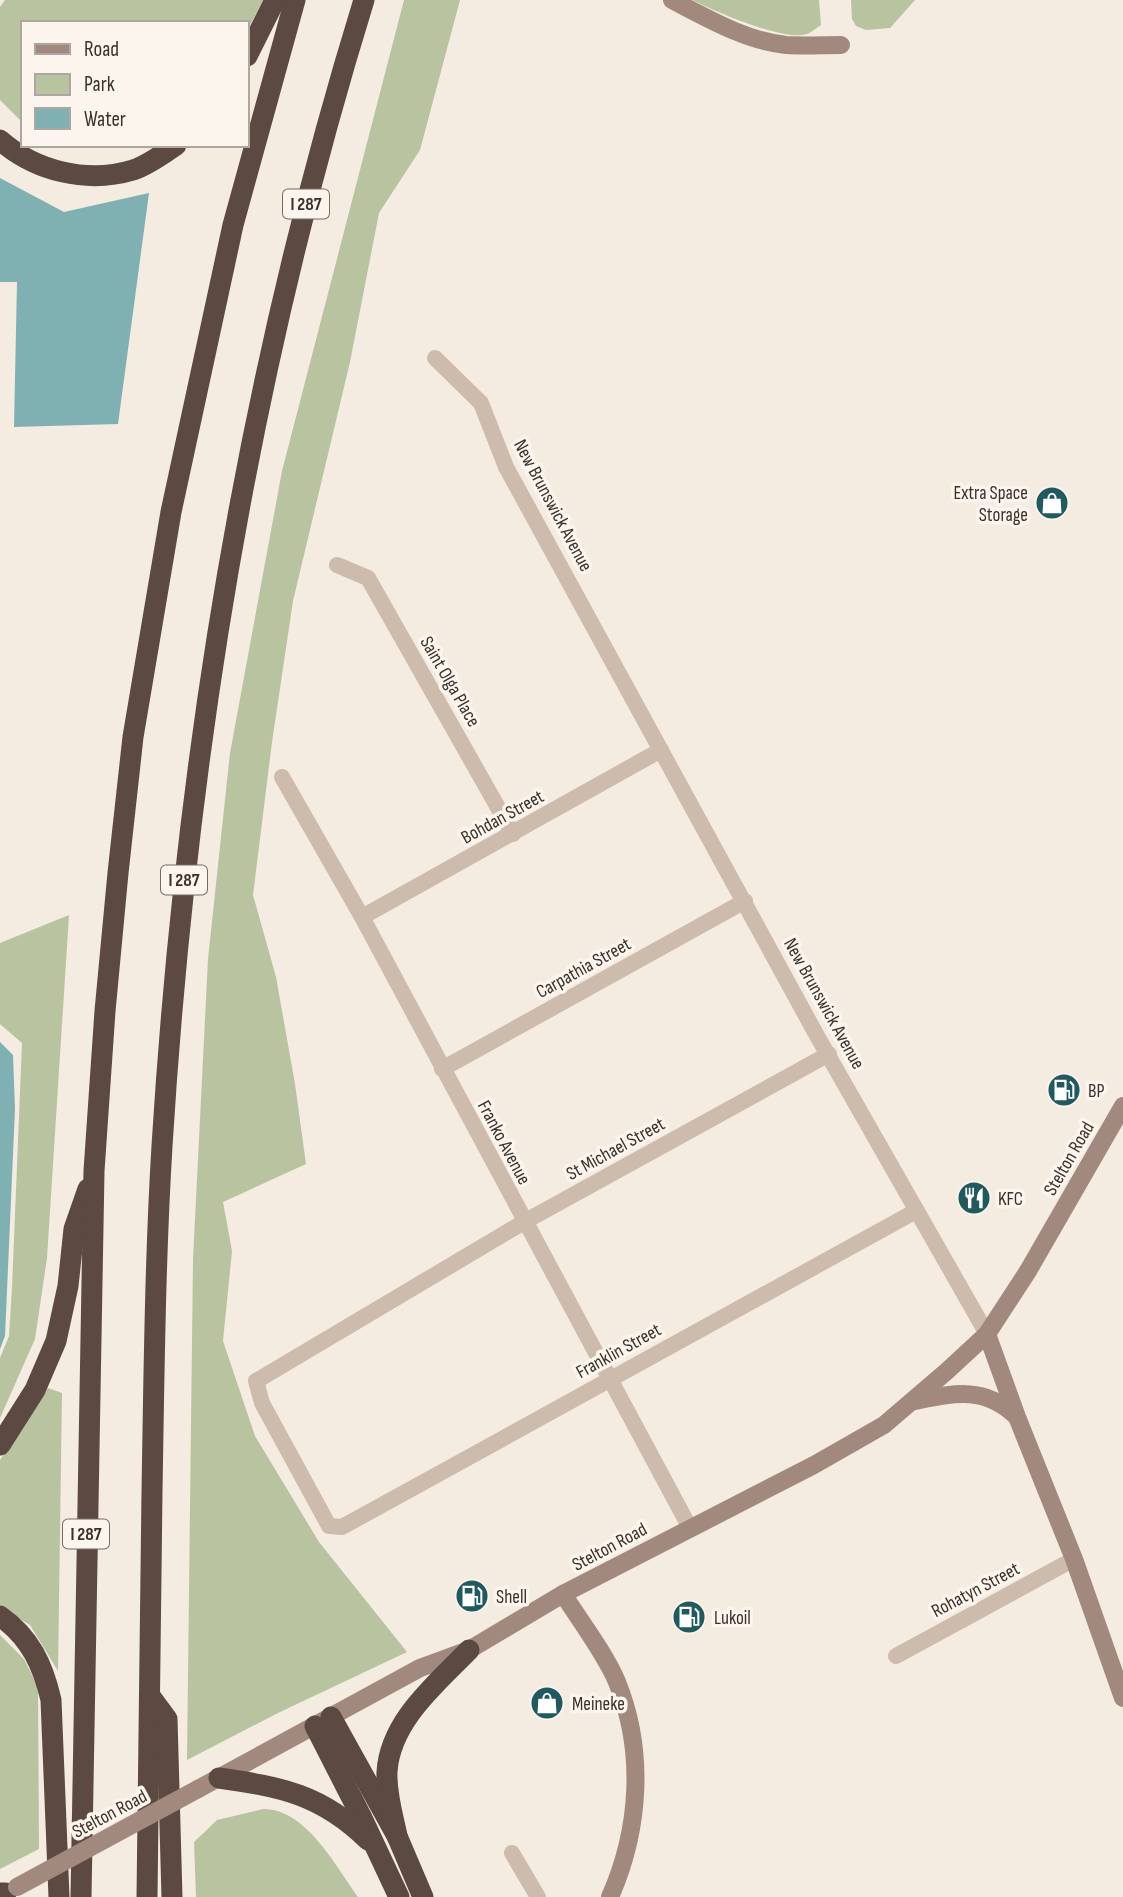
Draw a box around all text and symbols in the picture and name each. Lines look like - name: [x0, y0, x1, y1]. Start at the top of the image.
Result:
- legend: [21, 21, 248, 147]
- text: Road: [84, 37, 119, 62]
- text: Park: [84, 72, 115, 97]
- text: Water: [84, 107, 126, 132]
- road number: I 287: [283, 190, 329, 218]
- street label: New Brunswick Avenue: [508, 436, 597, 576]
- place label: Extra Space Storage: [953, 482, 1028, 527]
- shop icon: Extra Space Storage: [1033, 484, 1071, 522]
- street label: Saint Olga Place: [415, 632, 485, 731]
- street label: Bohdan Street: [457, 785, 548, 849]
- road number: I 287: [161, 866, 207, 894]
- street label: Carpathia Street: [532, 933, 635, 1004]
- street label: New Brunswick Avenue: [778, 934, 869, 1073]
- fuel station icon: BP: [1045, 1071, 1083, 1109]
- place label: BP: [1088, 1080, 1104, 1103]
- street label: Franko Avenue: [472, 1097, 535, 1189]
- street label: St Michael Street: [562, 1113, 669, 1186]
- street label: Stelton Road: [1039, 1118, 1100, 1200]
- restaurant icon: KFC: [955, 1179, 993, 1217]
- place label: KFC: [998, 1188, 1023, 1211]
- street label: Franklin Street: [572, 1318, 665, 1384]
- street label: Stelton Road: [568, 1518, 651, 1577]
- road number: I 287: [63, 1520, 109, 1548]
- street label: Rohatyn Street: [928, 1557, 1024, 1623]
- fuel station icon: Shell: [453, 1577, 491, 1615]
- place label: Shell: [496, 1586, 527, 1609]
- fuel station icon: Lukoil: [670, 1598, 708, 1636]
- place label: Lukoil: [714, 1607, 751, 1630]
- shop icon: Meineke: [528, 1684, 566, 1722]
- place label: Meineke: [572, 1693, 625, 1716]
- street label: Stelton Road: [68, 1785, 151, 1844]

